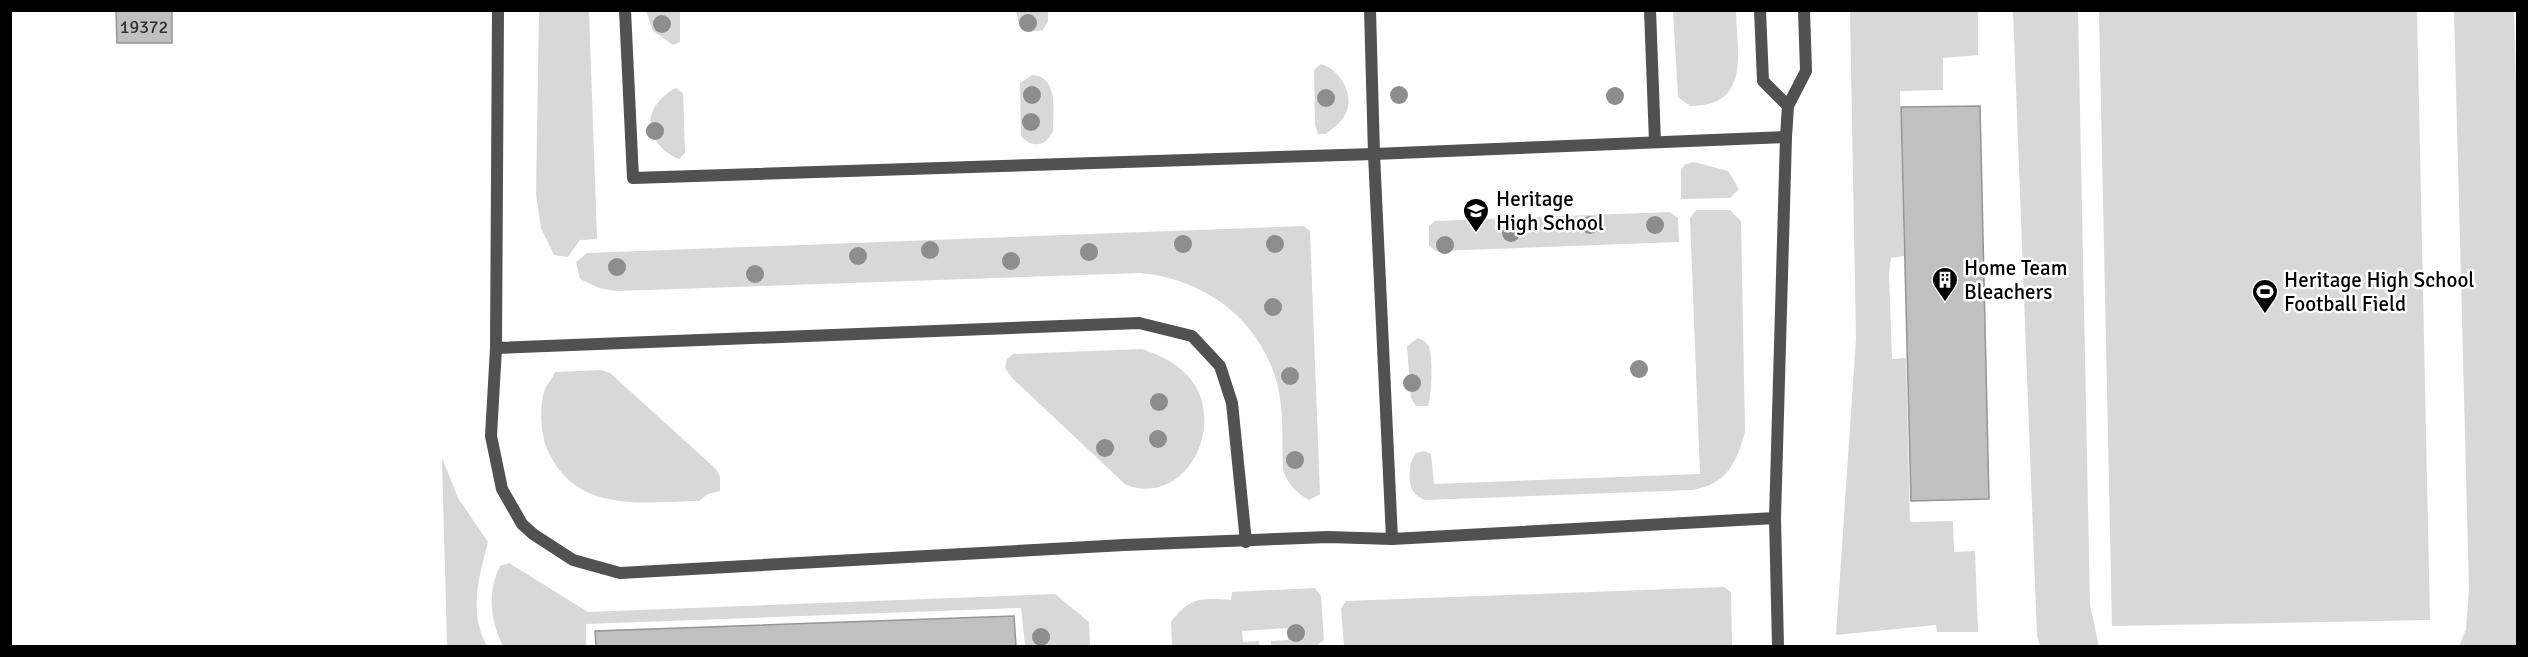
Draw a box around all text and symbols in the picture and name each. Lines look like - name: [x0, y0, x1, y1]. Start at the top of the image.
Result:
- house number: 19372: [120, 16, 168, 38]
- place label: Heritage High School: [1496, 186, 1604, 236]
- school or university icon: Heritage High School: [1461, 196, 1491, 234]
- place label: Home Team Bleachers: [1964, 255, 2067, 305]
- building icon: Home Team Bleachers: [1930, 265, 1960, 303]
- place label: Heritage High School Football Field: [2284, 267, 2475, 317]
- sports icon: Heritage High School Football Field: [2250, 277, 2280, 315]

